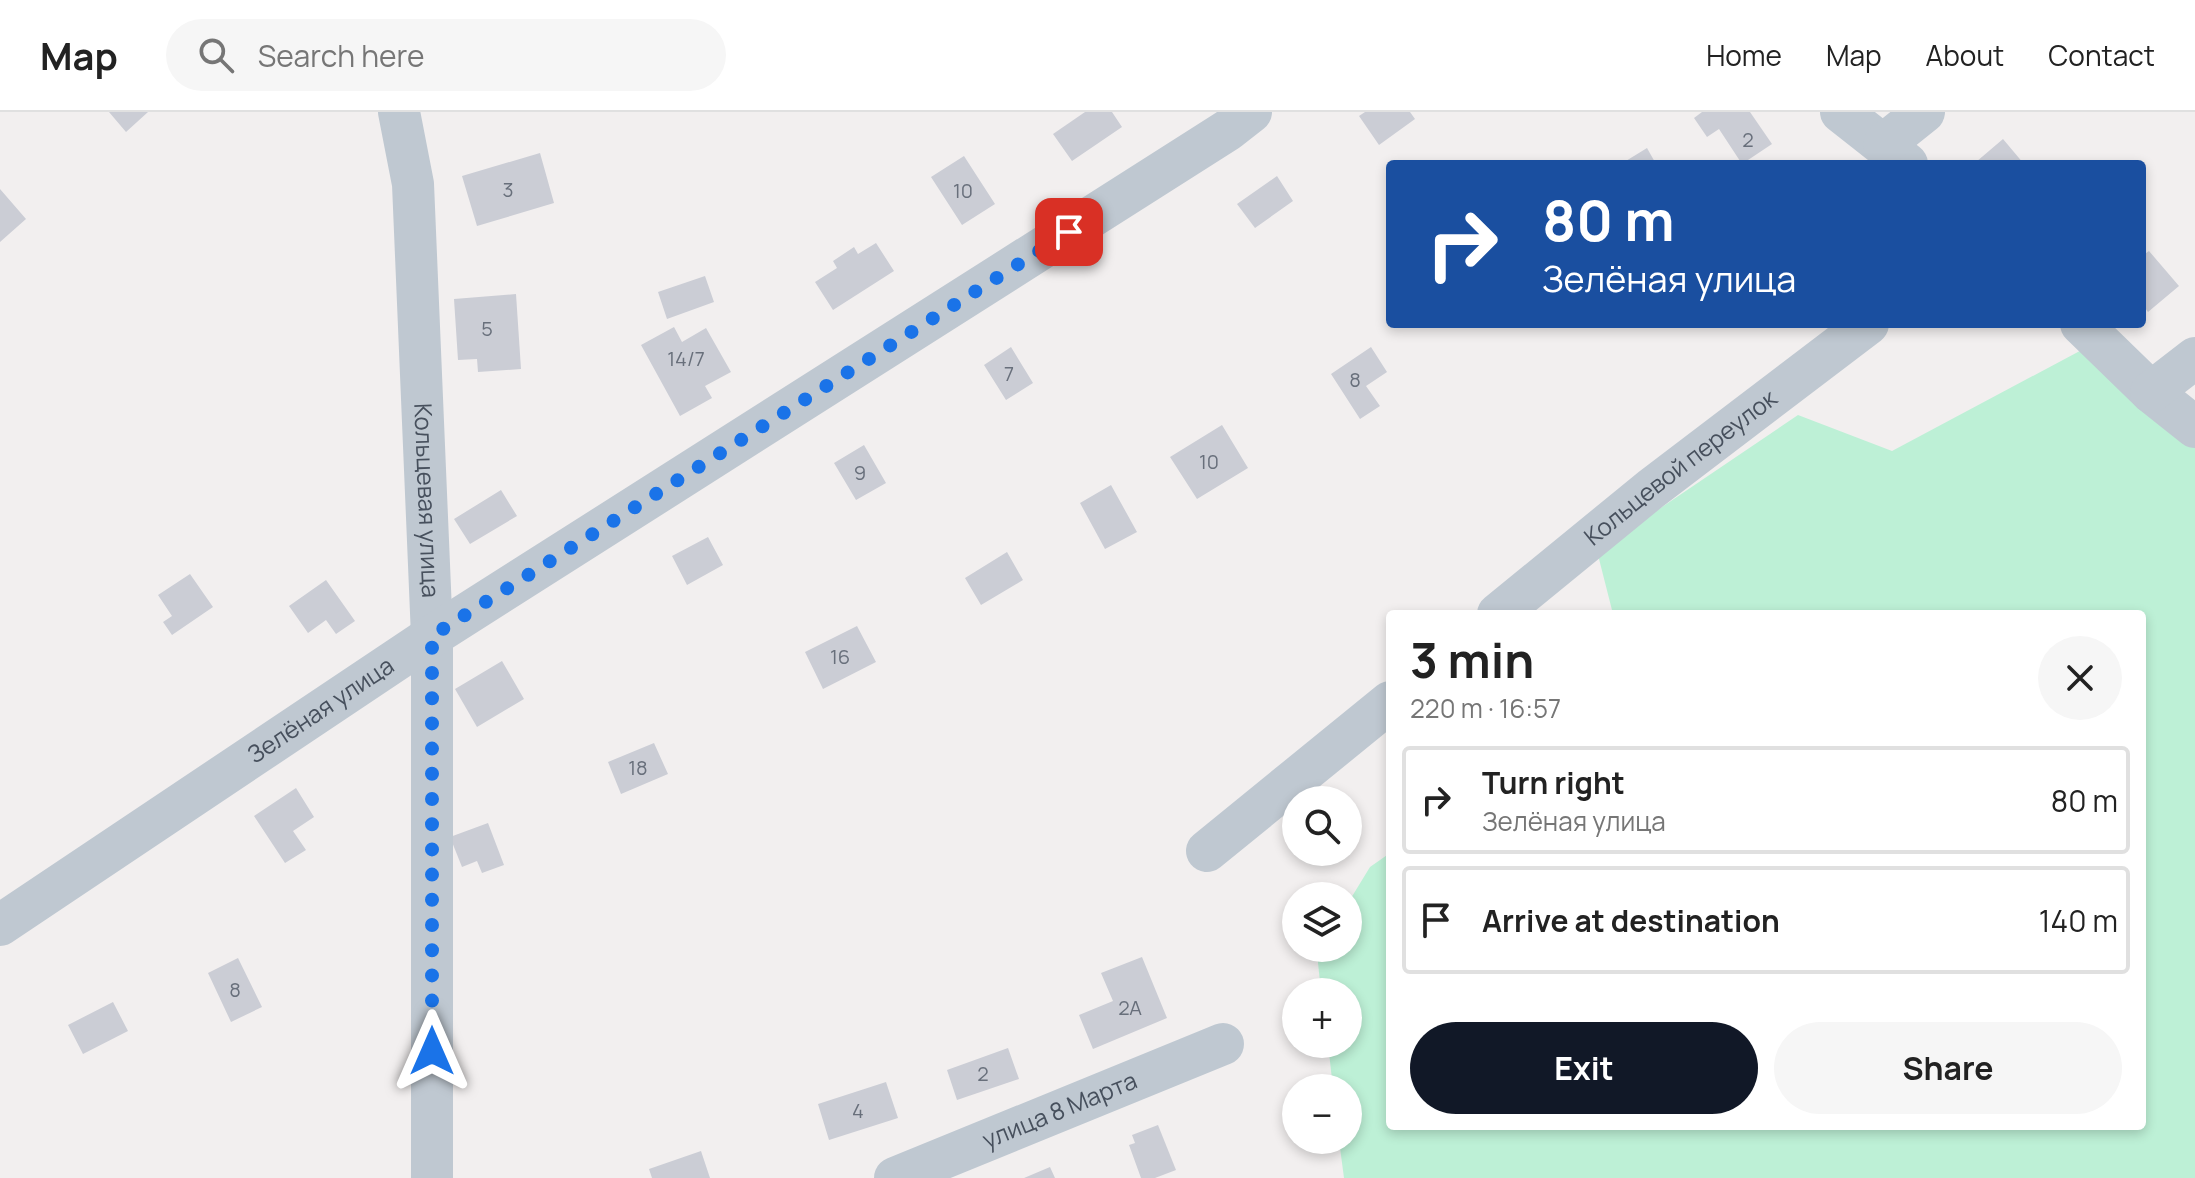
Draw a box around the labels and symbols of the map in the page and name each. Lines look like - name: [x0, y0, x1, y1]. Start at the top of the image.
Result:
- house number: 2: [1742, 126, 1754, 153]
- house number: 3: [502, 176, 514, 203]
- house number: 10: [953, 177, 973, 204]
- pin: [1035, 198, 1103, 266]
- house number: 5: [481, 315, 493, 342]
- house number: 14/7: [667, 345, 705, 372]
- house number: 7: [1004, 360, 1014, 387]
- house number: 8: [1349, 366, 1361, 393]
- street label: Кольцевой переулок: [1576, 381, 1784, 552]
- street label: Кольцевая улица: [407, 402, 448, 598]
- house number: 10: [1199, 448, 1219, 475]
- house number: 9: [854, 459, 866, 486]
- house number: 16: [830, 643, 850, 670]
- street label: Зелёная улица: [240, 648, 400, 770]
- house number: 18: [628, 754, 648, 781]
- house number: 8: [229, 976, 241, 1003]
- house number: 2А: [1118, 994, 1142, 1021]
- position arrow: [390, 1009, 474, 1093]
- house number: 2: [977, 1060, 989, 1087]
- street label: улица 8 Марта: [977, 1063, 1141, 1156]
- house number: 4: [852, 1097, 864, 1124]

